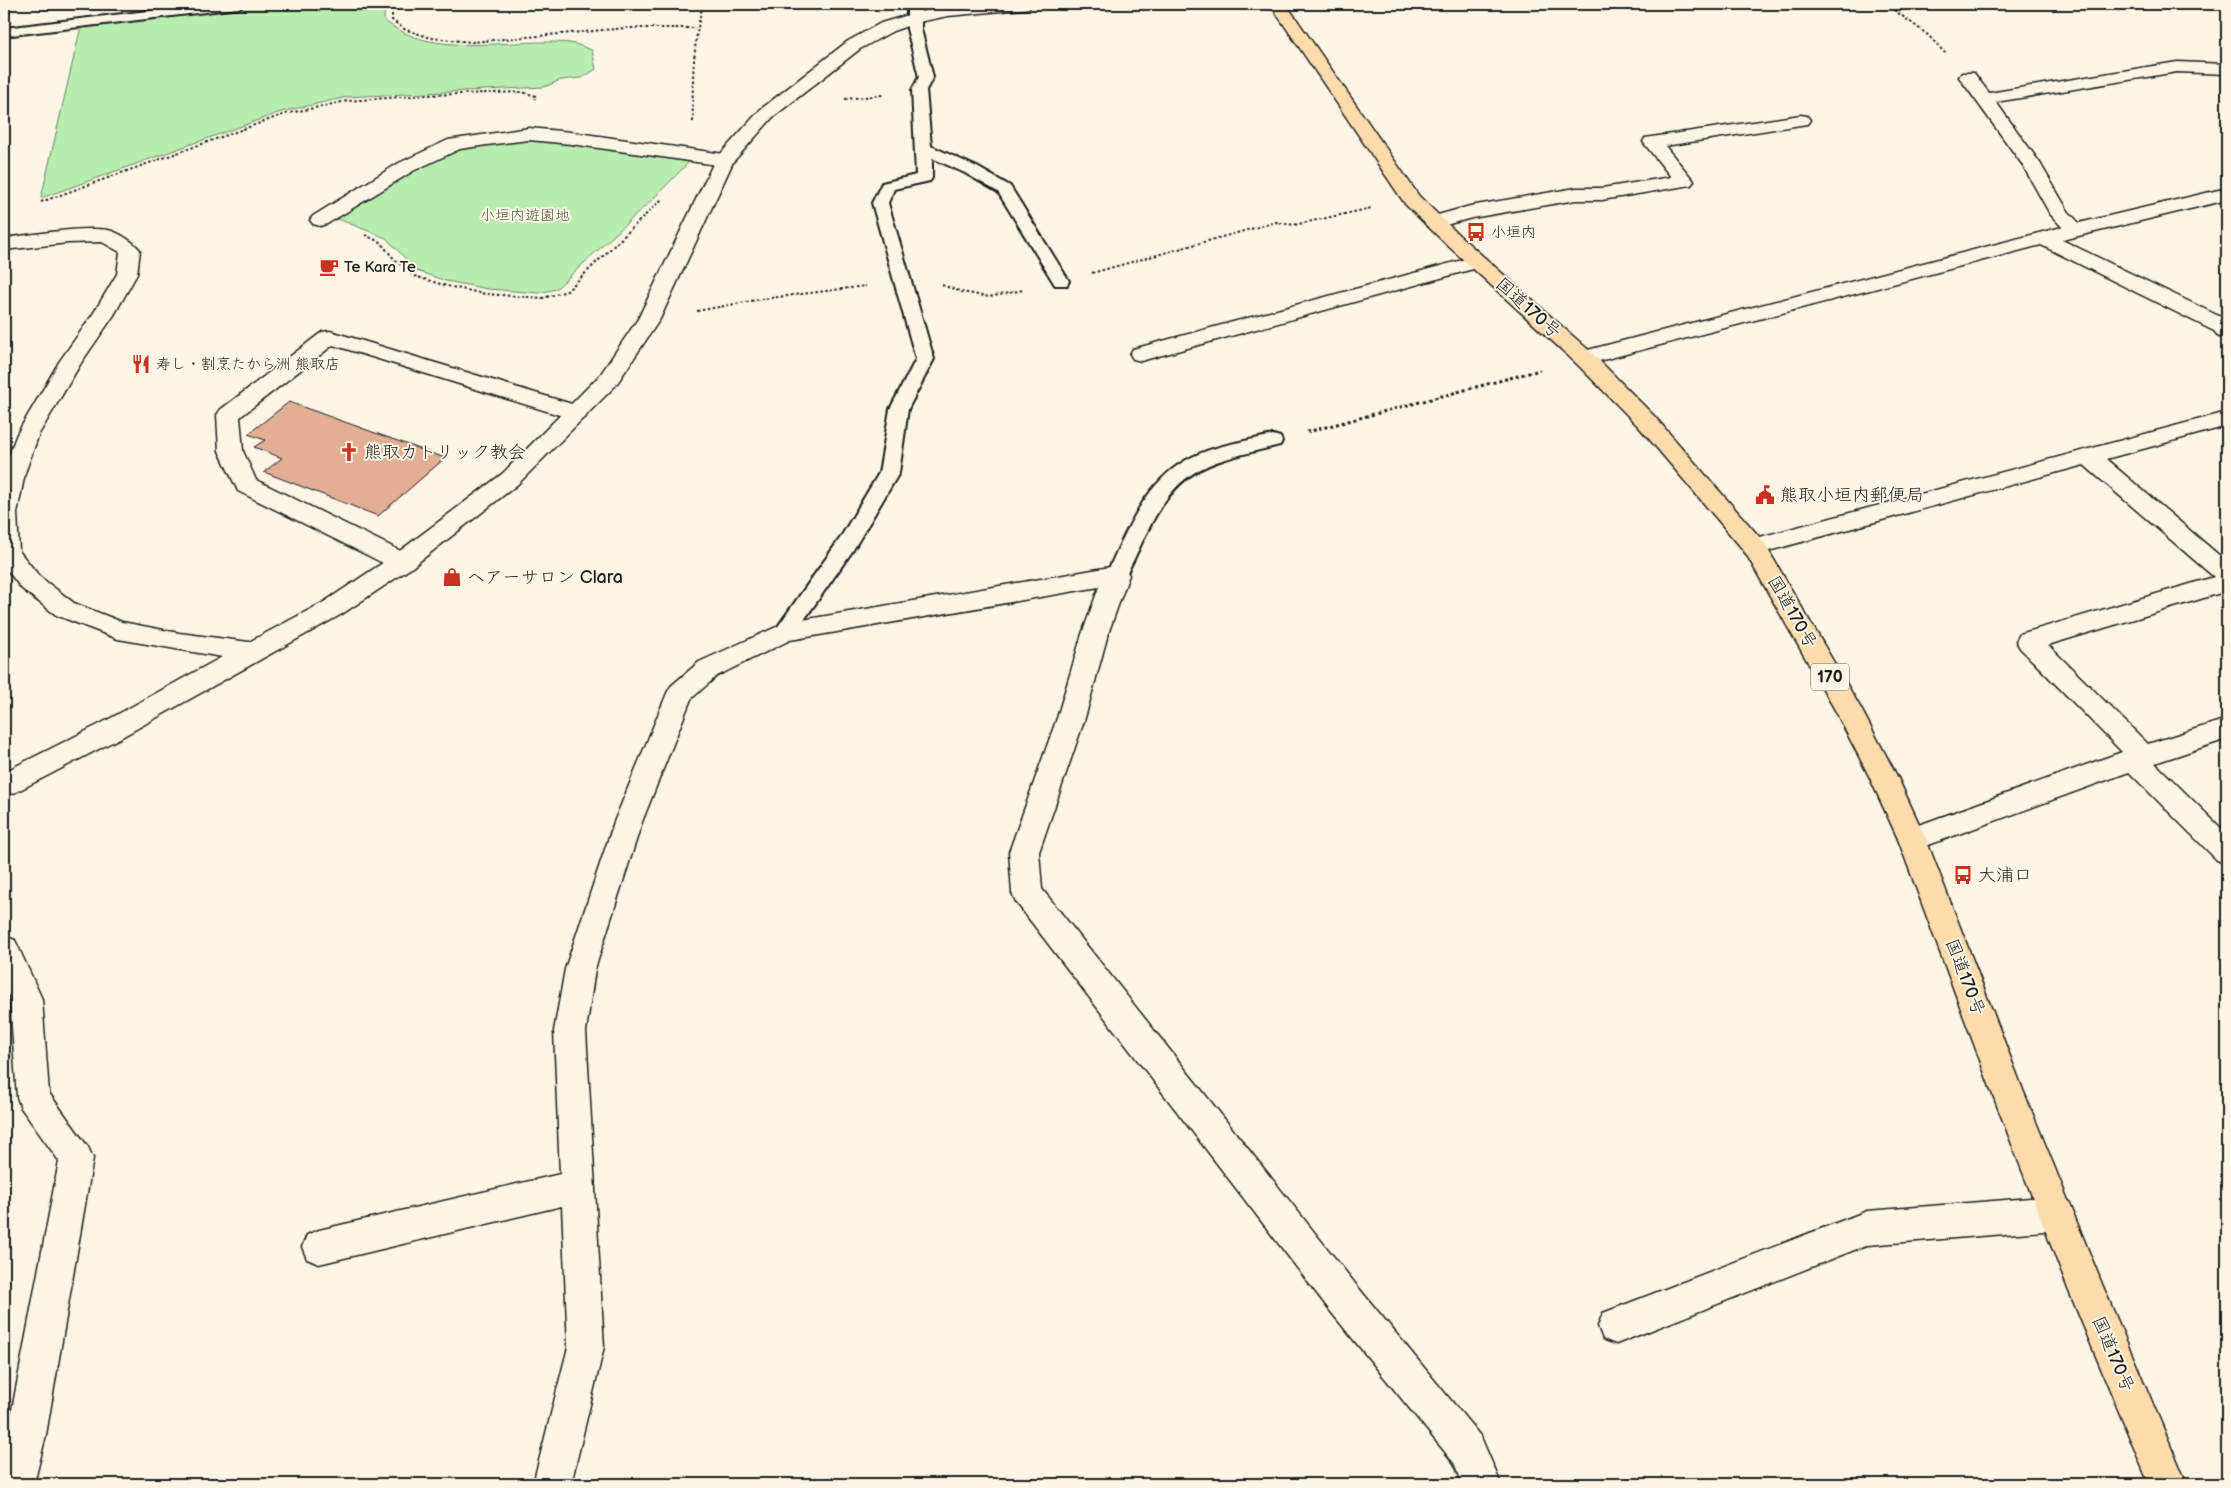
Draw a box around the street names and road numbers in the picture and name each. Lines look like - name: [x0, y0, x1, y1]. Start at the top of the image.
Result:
- street label: 国道170号: [1491, 273, 1565, 343]
- street label: 国道170号: [1763, 572, 1821, 652]
- road number: 170: [1811, 664, 1849, 690]
- street label: 国道170号: [1941, 936, 1989, 1018]
- street label: 国道170号: [2088, 1313, 2138, 1395]

